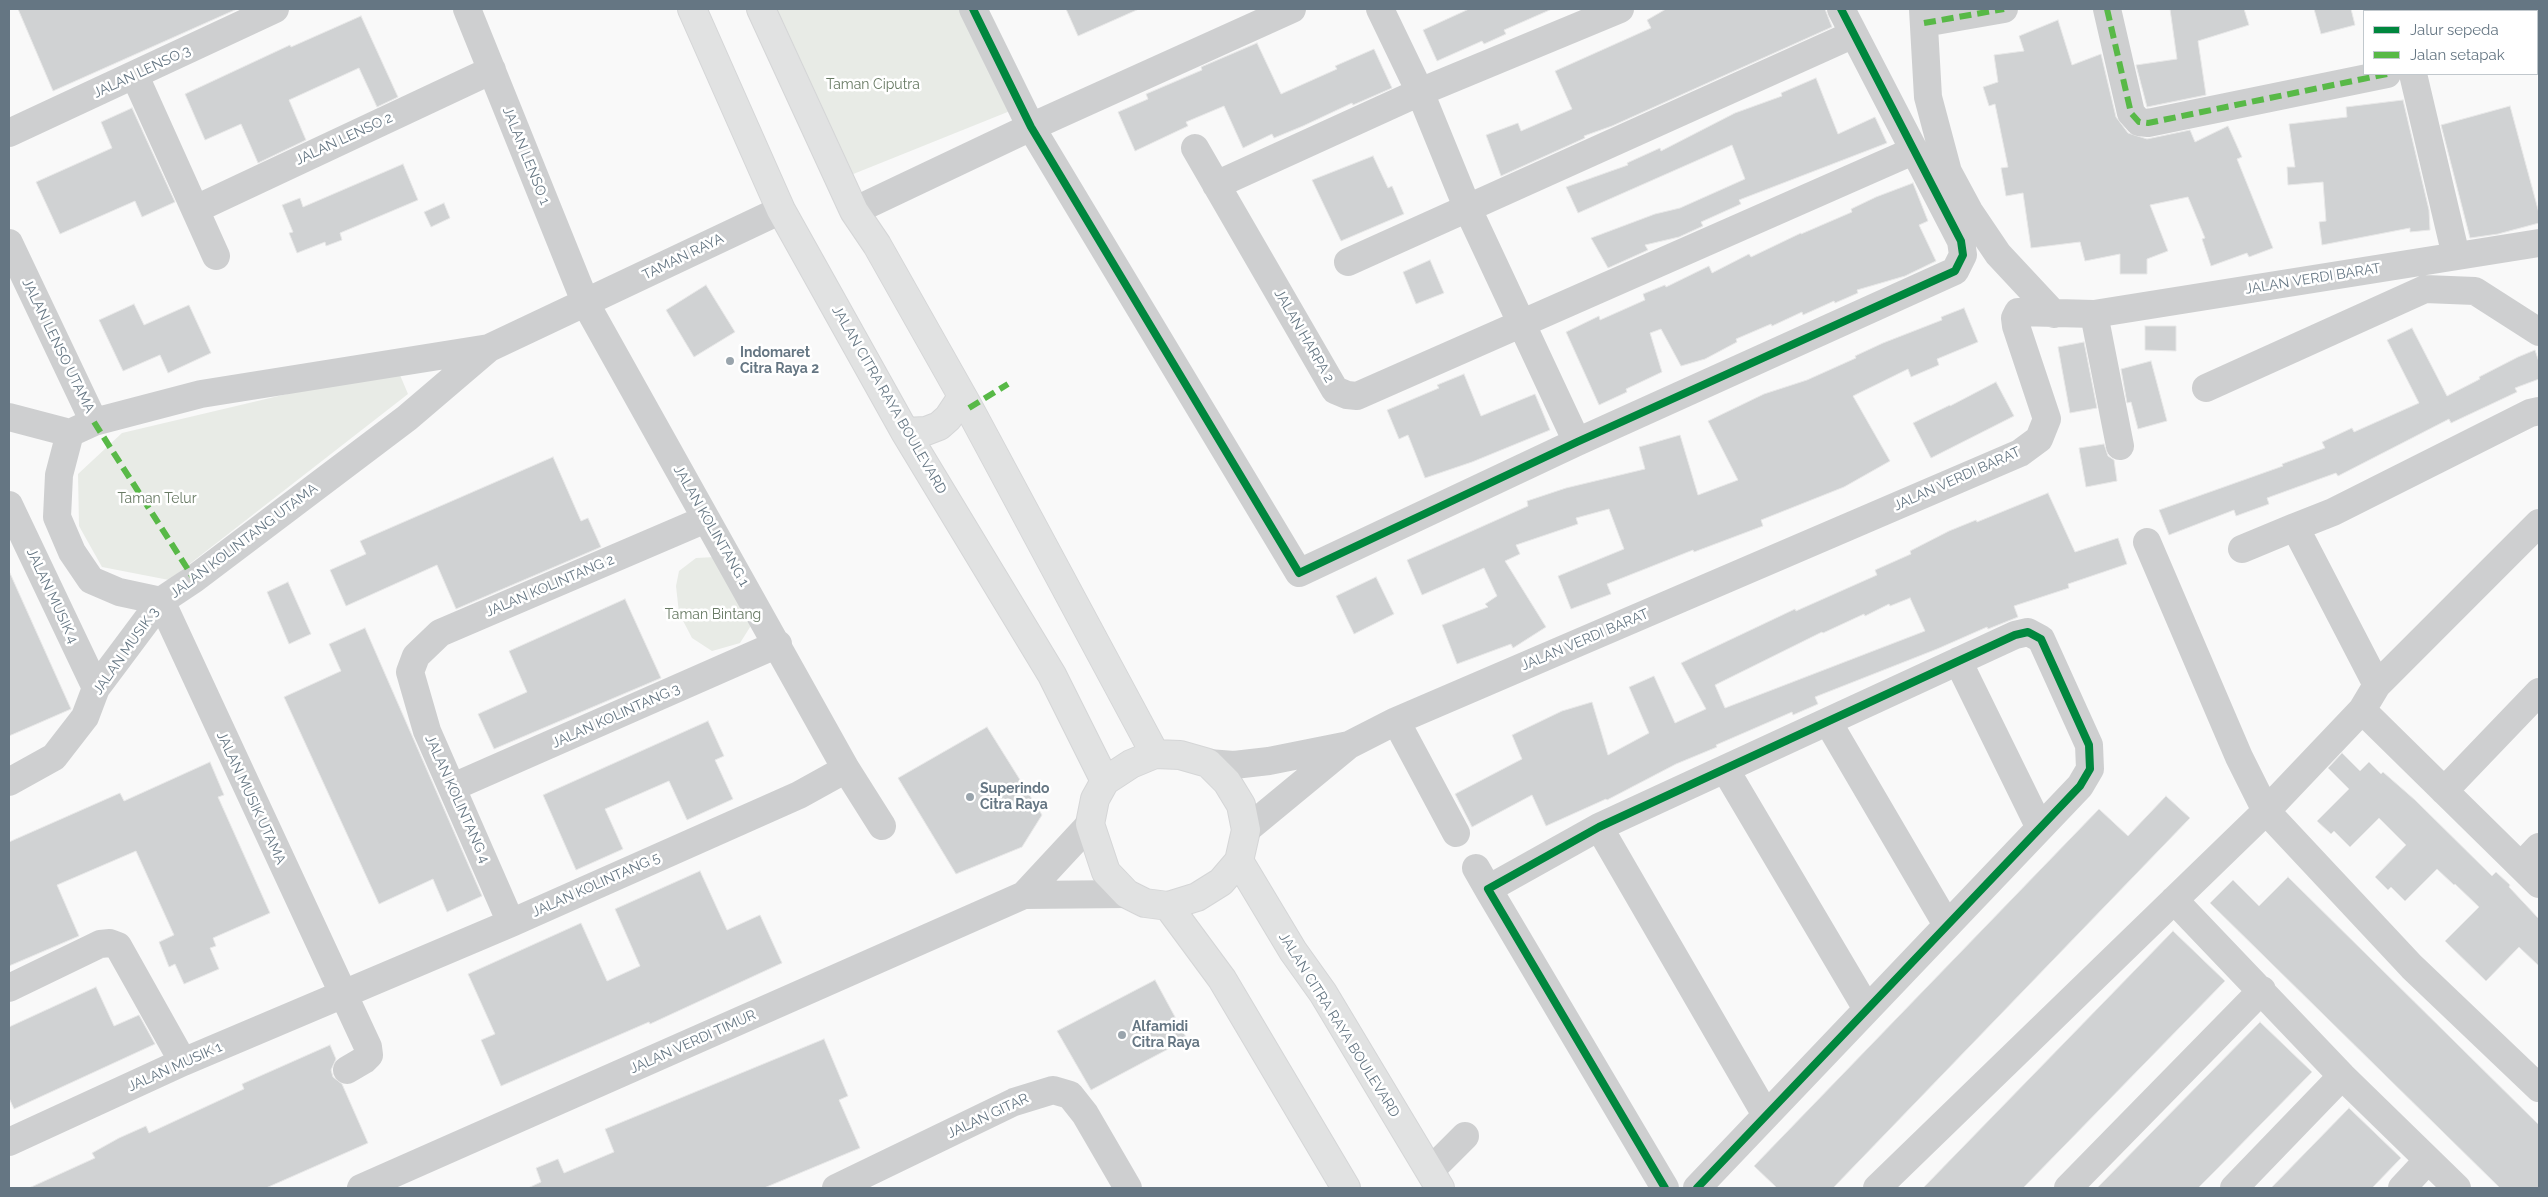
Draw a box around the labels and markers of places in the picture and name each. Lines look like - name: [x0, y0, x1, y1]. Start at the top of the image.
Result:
- place label: Indomaret Citra Raya 2: [740, 345, 819, 378]
- marker: Indomaret Citra Raya 2: [724, 355, 736, 367]
- place label: Superindo Citra Raya: [980, 781, 1049, 814]
- marker: Superindo Citra Raya: [964, 791, 976, 803]
- place label: Alfamidi Citra Raya: [1132, 1019, 1200, 1052]
- marker: Alfamidi Citra Raya: [1116, 1029, 1128, 1041]

